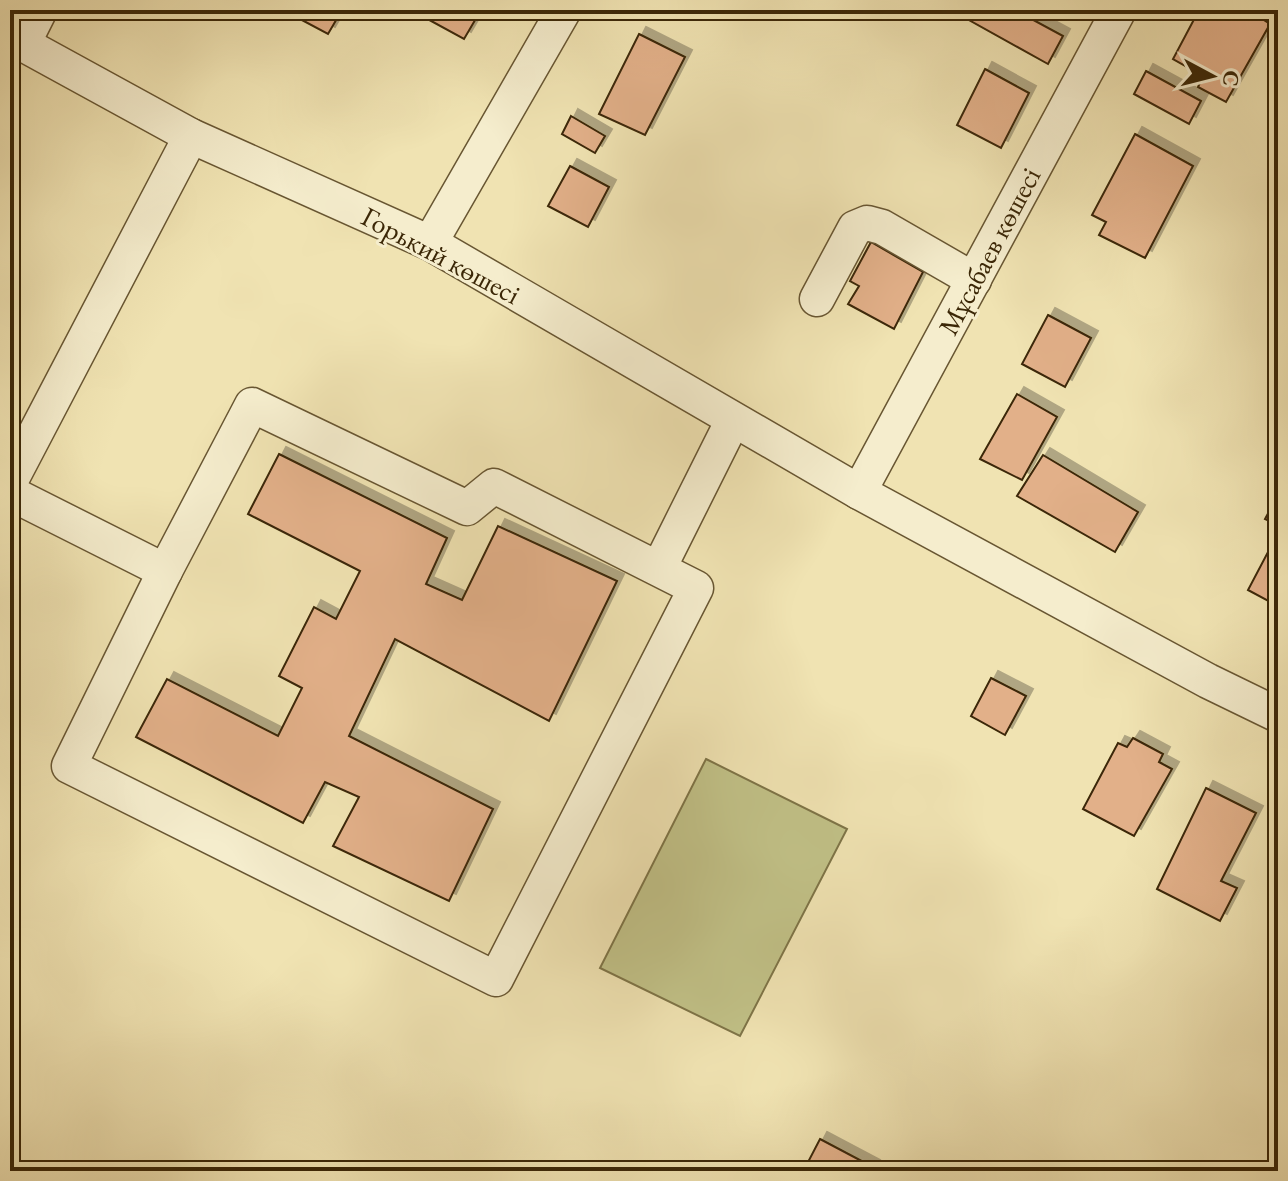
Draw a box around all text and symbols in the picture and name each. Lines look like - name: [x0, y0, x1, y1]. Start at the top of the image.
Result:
- north arrow: [1172, 36, 1252, 116]
- text: С: [1216, 69, 1247, 88]
- street label: Мұсабаев көшесі: [930, 161, 1048, 341]
- street label: Горький көшесі: [355, 198, 527, 312]

